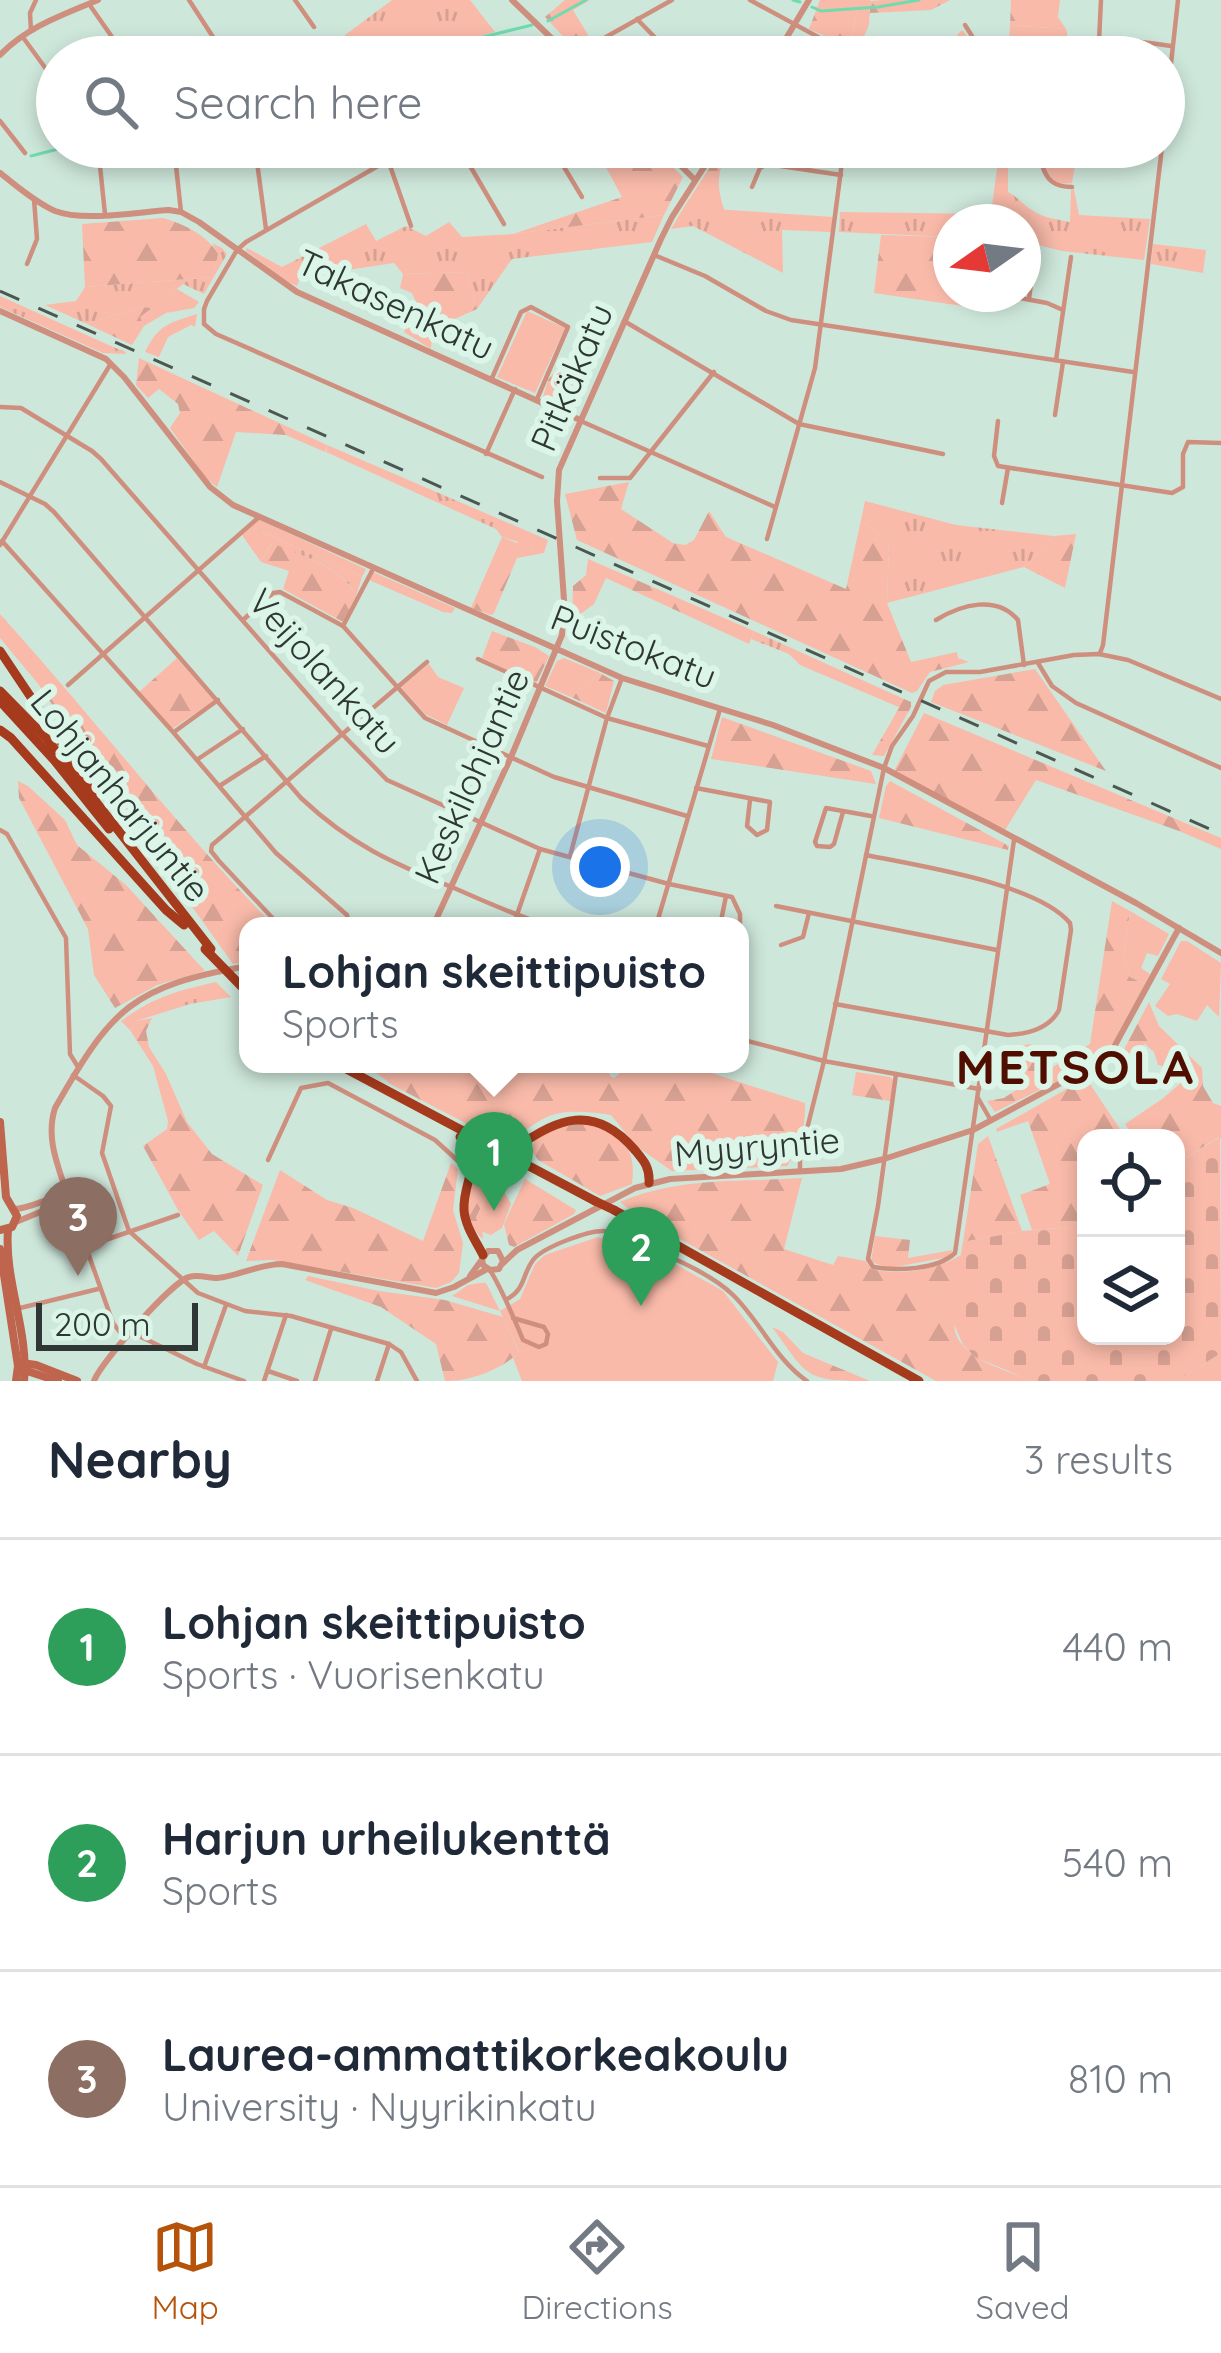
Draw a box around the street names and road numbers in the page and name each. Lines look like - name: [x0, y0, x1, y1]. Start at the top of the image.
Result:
- street label: Takasenkatu: [290, 239, 502, 369]
- street label: Pitkäkatu: [520, 296, 622, 458]
- street label: Veijolankatu: [239, 579, 411, 763]
- street label: Puistokatu: [545, 594, 723, 698]
- street label: Keskilohjantie: [404, 662, 538, 890]
- street label: Lohjanharjuntie: [21, 680, 221, 910]
- street label: Myyryntie: [672, 1116, 842, 1176]

